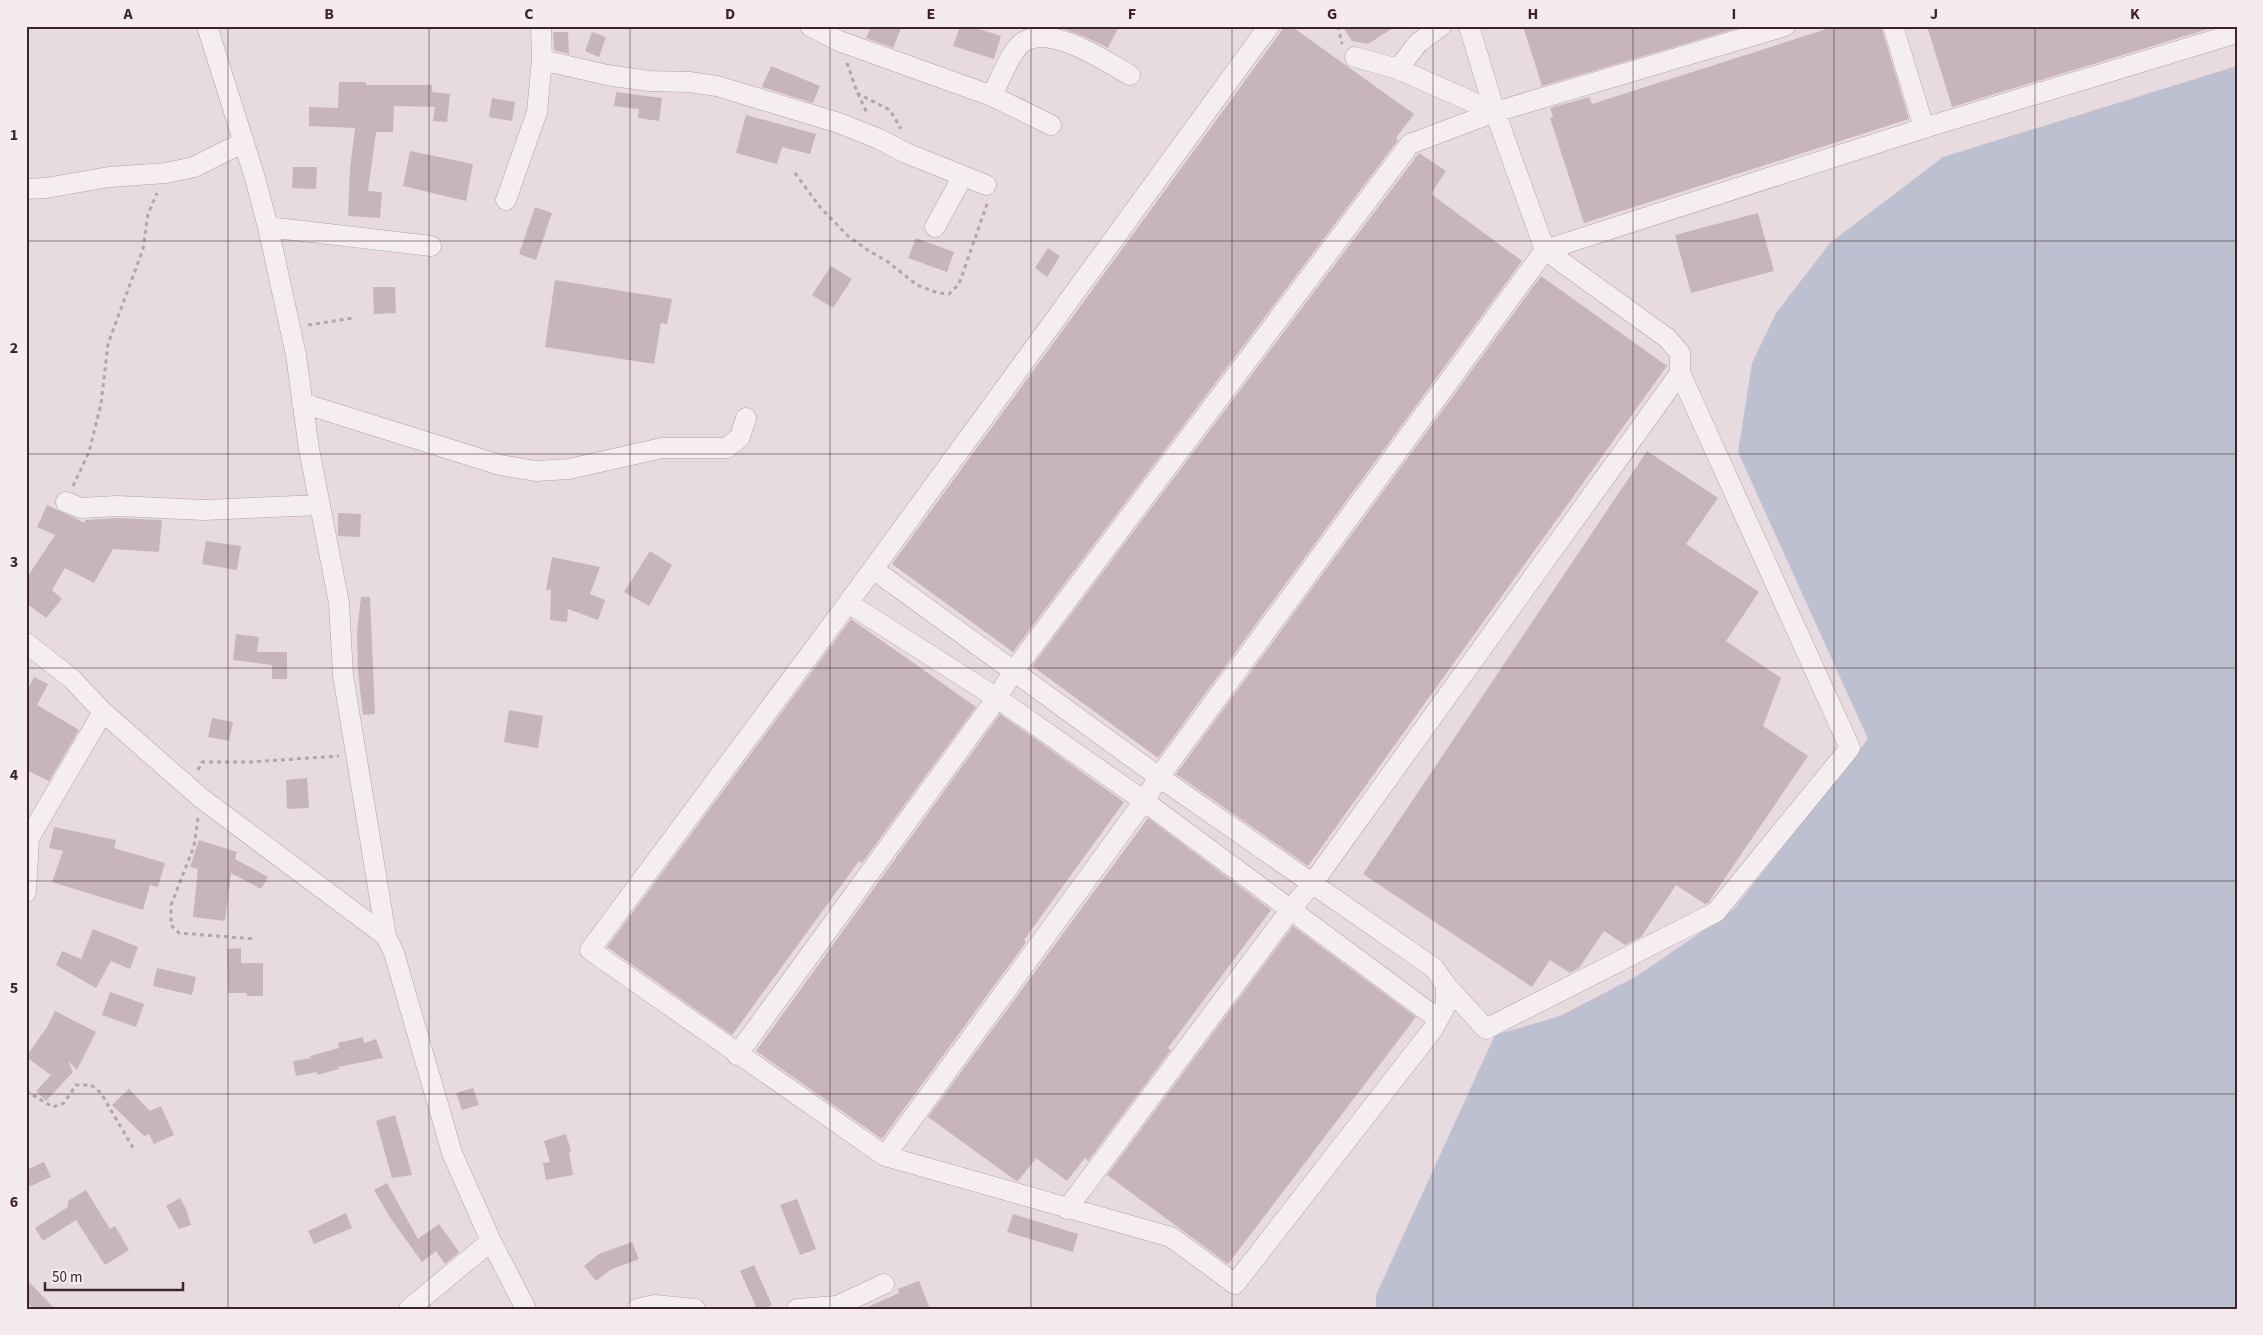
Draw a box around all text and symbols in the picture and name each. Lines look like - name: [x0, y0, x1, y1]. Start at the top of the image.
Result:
- text: A: [122, 3, 133, 25]
- text: B: [324, 3, 334, 25]
- text: C: [524, 3, 534, 25]
- text: D: [725, 3, 735, 25]
- text: E: [927, 3, 935, 25]
- text: F: [1128, 3, 1136, 25]
- text: G: [1327, 3, 1337, 25]
- text: H: [1528, 3, 1538, 25]
- text: I: [1732, 3, 1736, 25]
- text: J: [1930, 3, 1938, 25]
- text: K: [2130, 3, 2140, 25]
- text: 1: [10, 124, 18, 146]
- text: 2: [10, 337, 18, 359]
- text: 3: [10, 551, 18, 573]
- text: 4: [10, 764, 19, 786]
- text: 5: [10, 977, 18, 999]
- text: 6: [10, 1191, 18, 1213]
- scale bar: [45, 1260, 182, 1292]
- text: 50 m: [52, 1267, 82, 1288]

